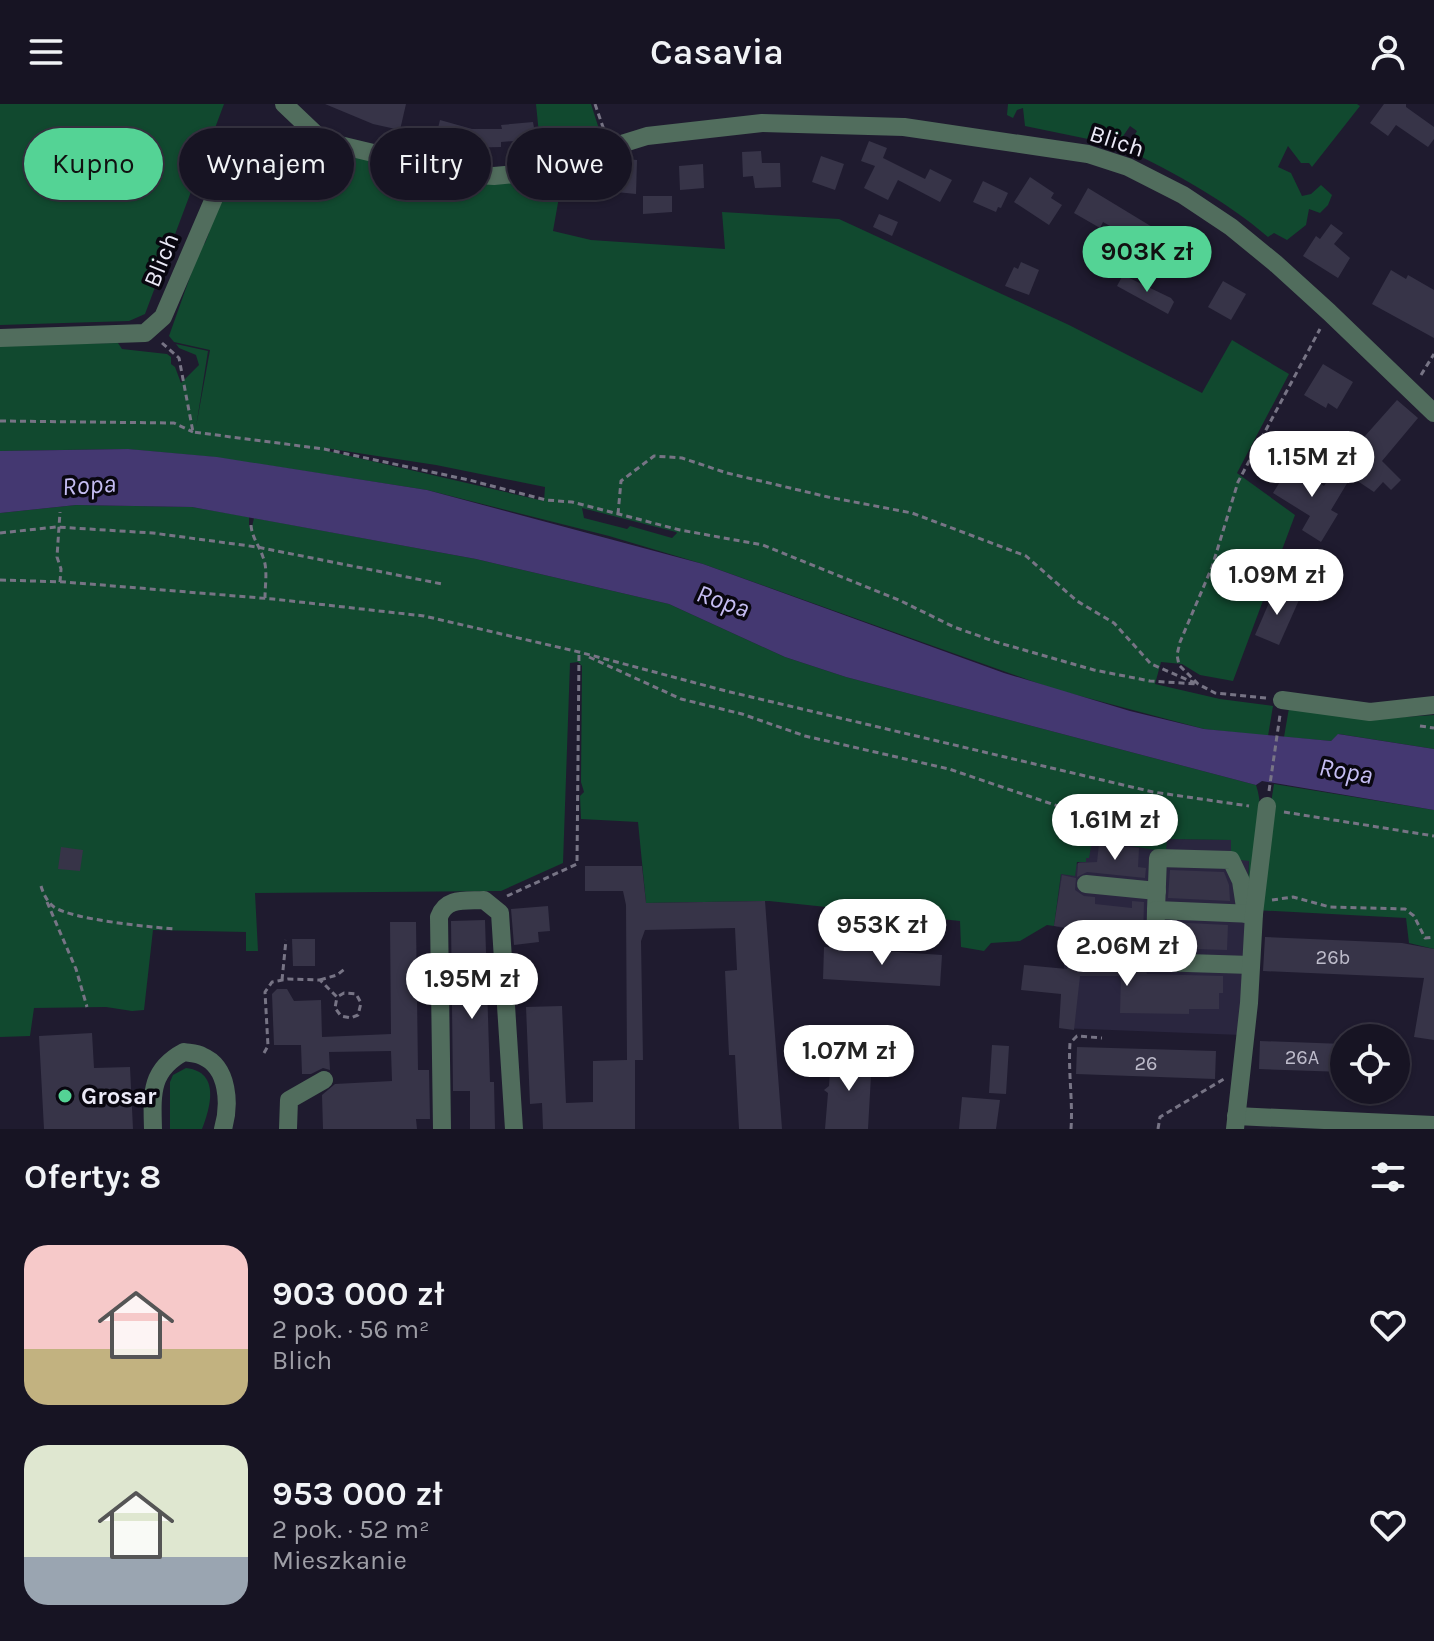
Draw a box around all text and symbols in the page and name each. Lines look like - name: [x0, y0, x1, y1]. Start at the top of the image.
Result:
- icon: menu: [24, 30, 68, 74]
- icon: person: [1366, 30, 1410, 74]
- text: Casavia: [650, 31, 784, 73]
- street label: Blich: [1086, 119, 1148, 163]
- chip: Kupno: [24, 128, 163, 200]
- chip: Wynajem: [179, 128, 354, 200]
- chip: Filtry: [370, 128, 491, 200]
- chip: Nowe: [507, 128, 632, 200]
- pin: 903K zł: [1073, 226, 1221, 294]
- street label: Blich: [138, 229, 184, 291]
- text: 903K zł: [1101, 236, 1193, 267]
- pin: 1.15M zł: [1229, 431, 1395, 499]
- text: 1.15M zł: [1267, 441, 1357, 472]
- water label: Ropa: [61, 468, 117, 502]
- pin: 1.09M zł: [1194, 549, 1360, 617]
- text: 1.09M zł: [1228, 559, 1326, 590]
- water label: Ropa: [692, 578, 754, 624]
- water label: Ropa: [1317, 751, 1375, 791]
- pin: 1.61M zł: [1032, 794, 1198, 862]
- text: 1.61M zł: [1070, 804, 1160, 835]
- pin: 953K zł: [808, 899, 956, 967]
- text: 953K zł: [836, 909, 928, 940]
- pin: 2.06M zł: [1044, 920, 1210, 988]
- text: 2.06M zł: [1075, 930, 1179, 961]
- house number: 26b: [1316, 946, 1350, 969]
- pin: 1.95M zł: [389, 953, 555, 1021]
- text: 1.95M zł: [424, 963, 520, 994]
- map controls: [1330, 1024, 1410, 1104]
- button: locate: [1330, 1024, 1410, 1104]
- pin: 1.07M zł: [766, 1025, 932, 1093]
- text: 1.07M zł: [802, 1035, 896, 1066]
- house number: 26A: [1285, 1046, 1319, 1069]
- house number: 26: [1134, 1052, 1158, 1075]
- place label: Grosar: [81, 1082, 157, 1110]
- marker: Grosar: [56, 1087, 74, 1105]
- icon: filters: [1366, 1155, 1410, 1199]
- text: Oferty: 8: [24, 1157, 161, 1197]
- text: 903 000 zł: [272, 1274, 444, 1314]
- icon: home: [88, 1277, 184, 1373]
- icon: heart: [1366, 1303, 1410, 1347]
- text: 2 pok. · 56 m²: [272, 1314, 429, 1345]
- text: Blich: [272, 1345, 332, 1376]
- text: 953 000 zł: [272, 1474, 443, 1514]
- icon: home: [88, 1477, 184, 1573]
- icon: heart: [1366, 1503, 1410, 1547]
- text: 2 pok. · 52 m²: [272, 1514, 430, 1545]
- text: Mieszkanie: [272, 1545, 407, 1576]

